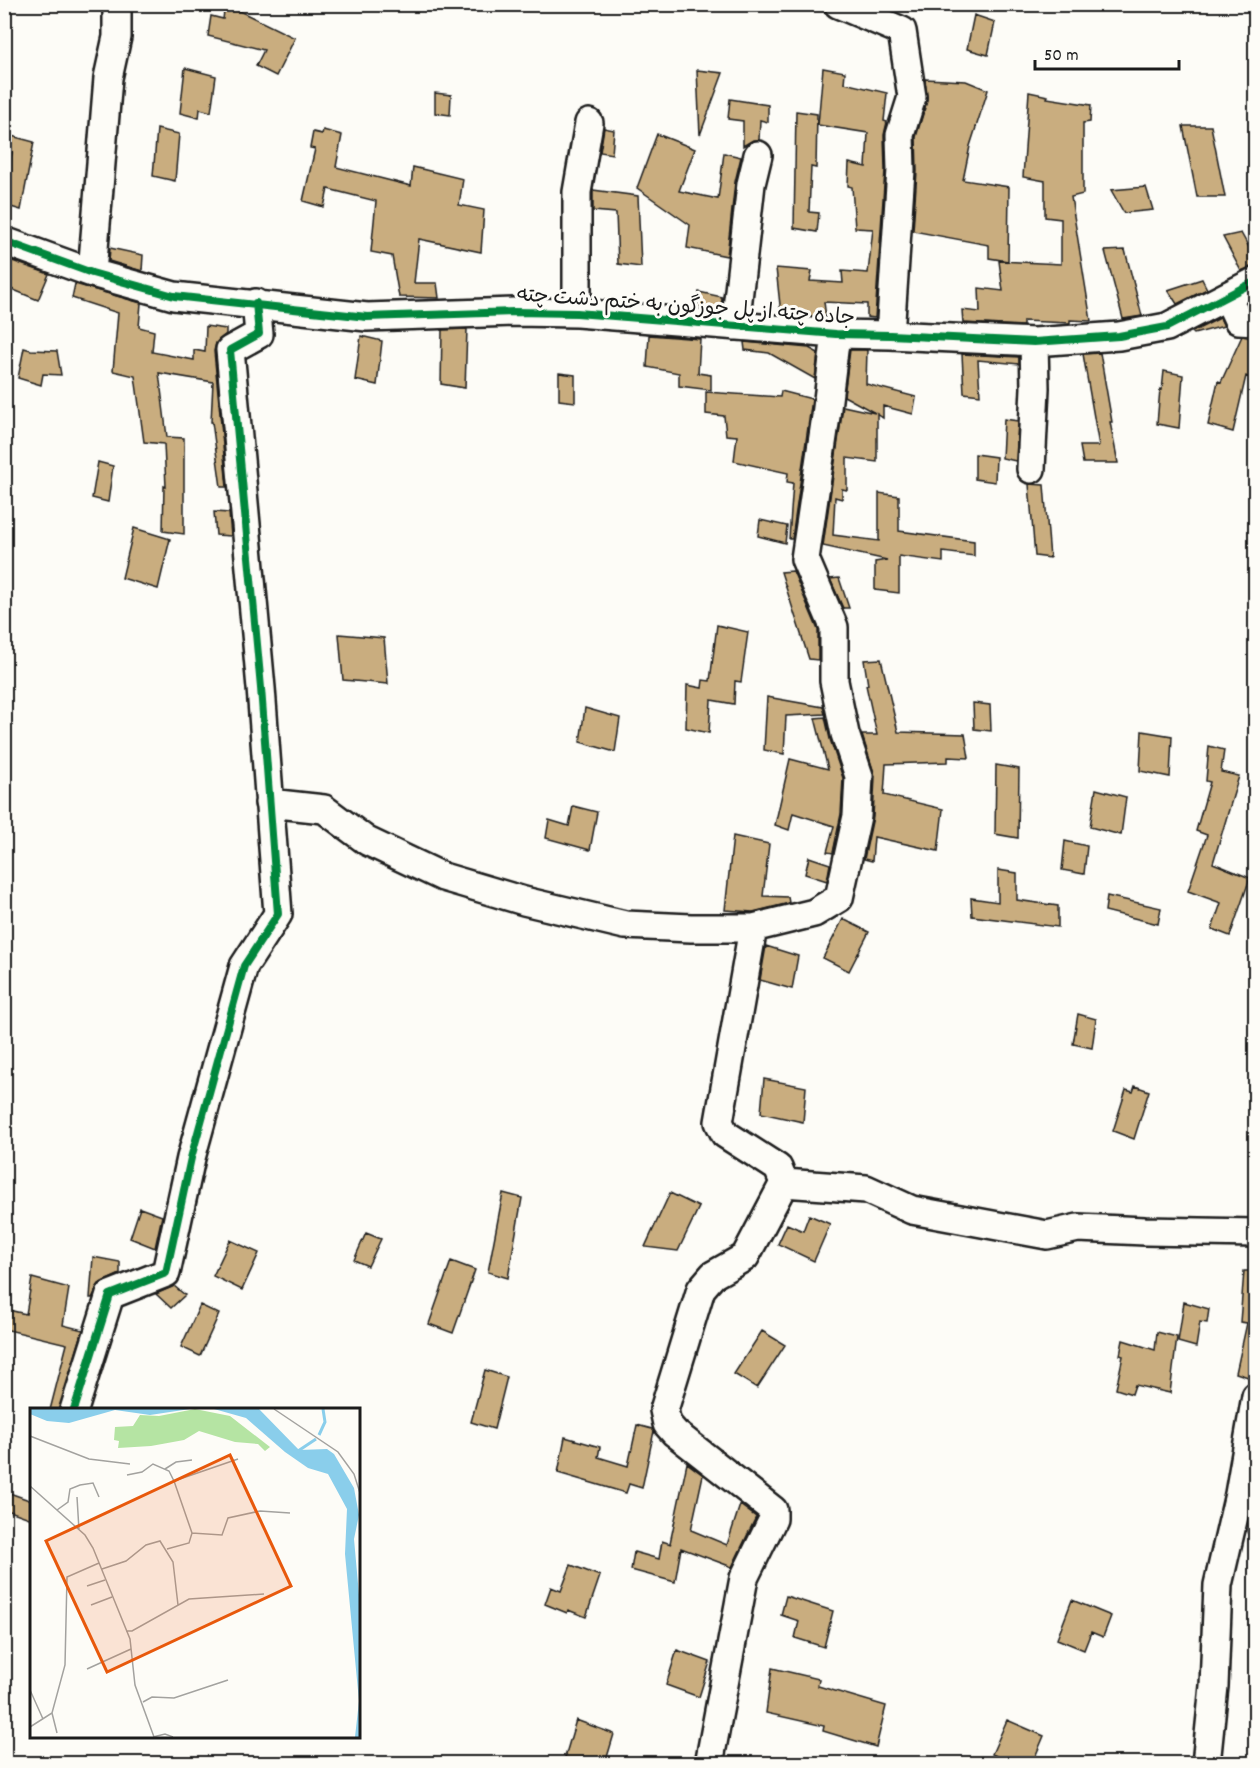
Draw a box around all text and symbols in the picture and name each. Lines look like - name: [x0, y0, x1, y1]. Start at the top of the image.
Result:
- scale bar: [1035, 33, 1179, 71]
- text: 50 m: [1044, 44, 1079, 69]
- street label: جاده چته از پل جوزگون به ختم دشت چته: [516, 281, 856, 335]
- inset map: [30, 1408, 360, 1738]

